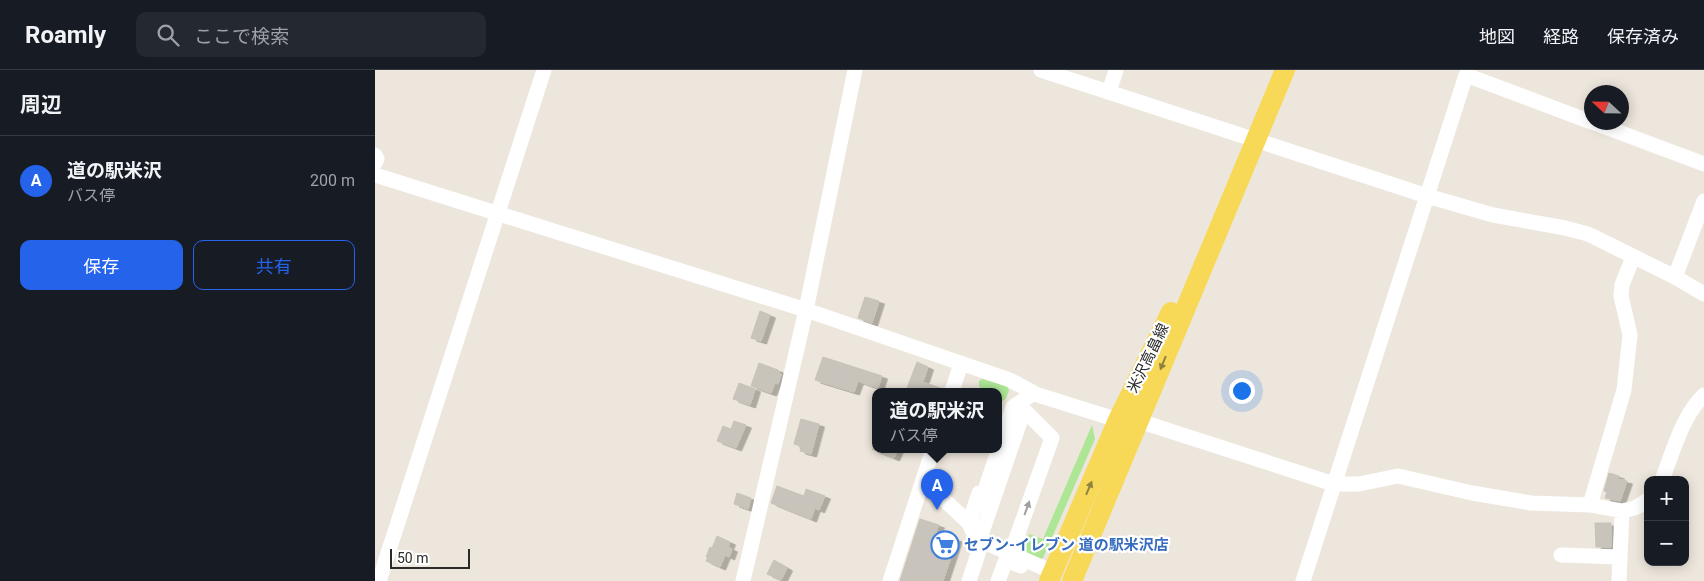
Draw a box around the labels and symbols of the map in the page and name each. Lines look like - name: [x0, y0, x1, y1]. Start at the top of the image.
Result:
- north arrow: [1584, 85, 1629, 130]
- street label: 米沢高畠線: [1123, 320, 1173, 396]
- one-way arrow: [1158, 356, 1166, 371]
- your location: [1229, 378, 1255, 404]
- pin: A: [921, 469, 953, 510]
- one-way arrow: [1086, 481, 1094, 495]
- one-way arrow: [1024, 500, 1031, 515]
- supermarket icon: セブン-イレブン 道の駅米沢店: [930, 530, 960, 560]
- place label: セブン-イレブン 道の駅米沢店: [964, 536, 1169, 554]
- scale bar: [390, 546, 470, 569]

